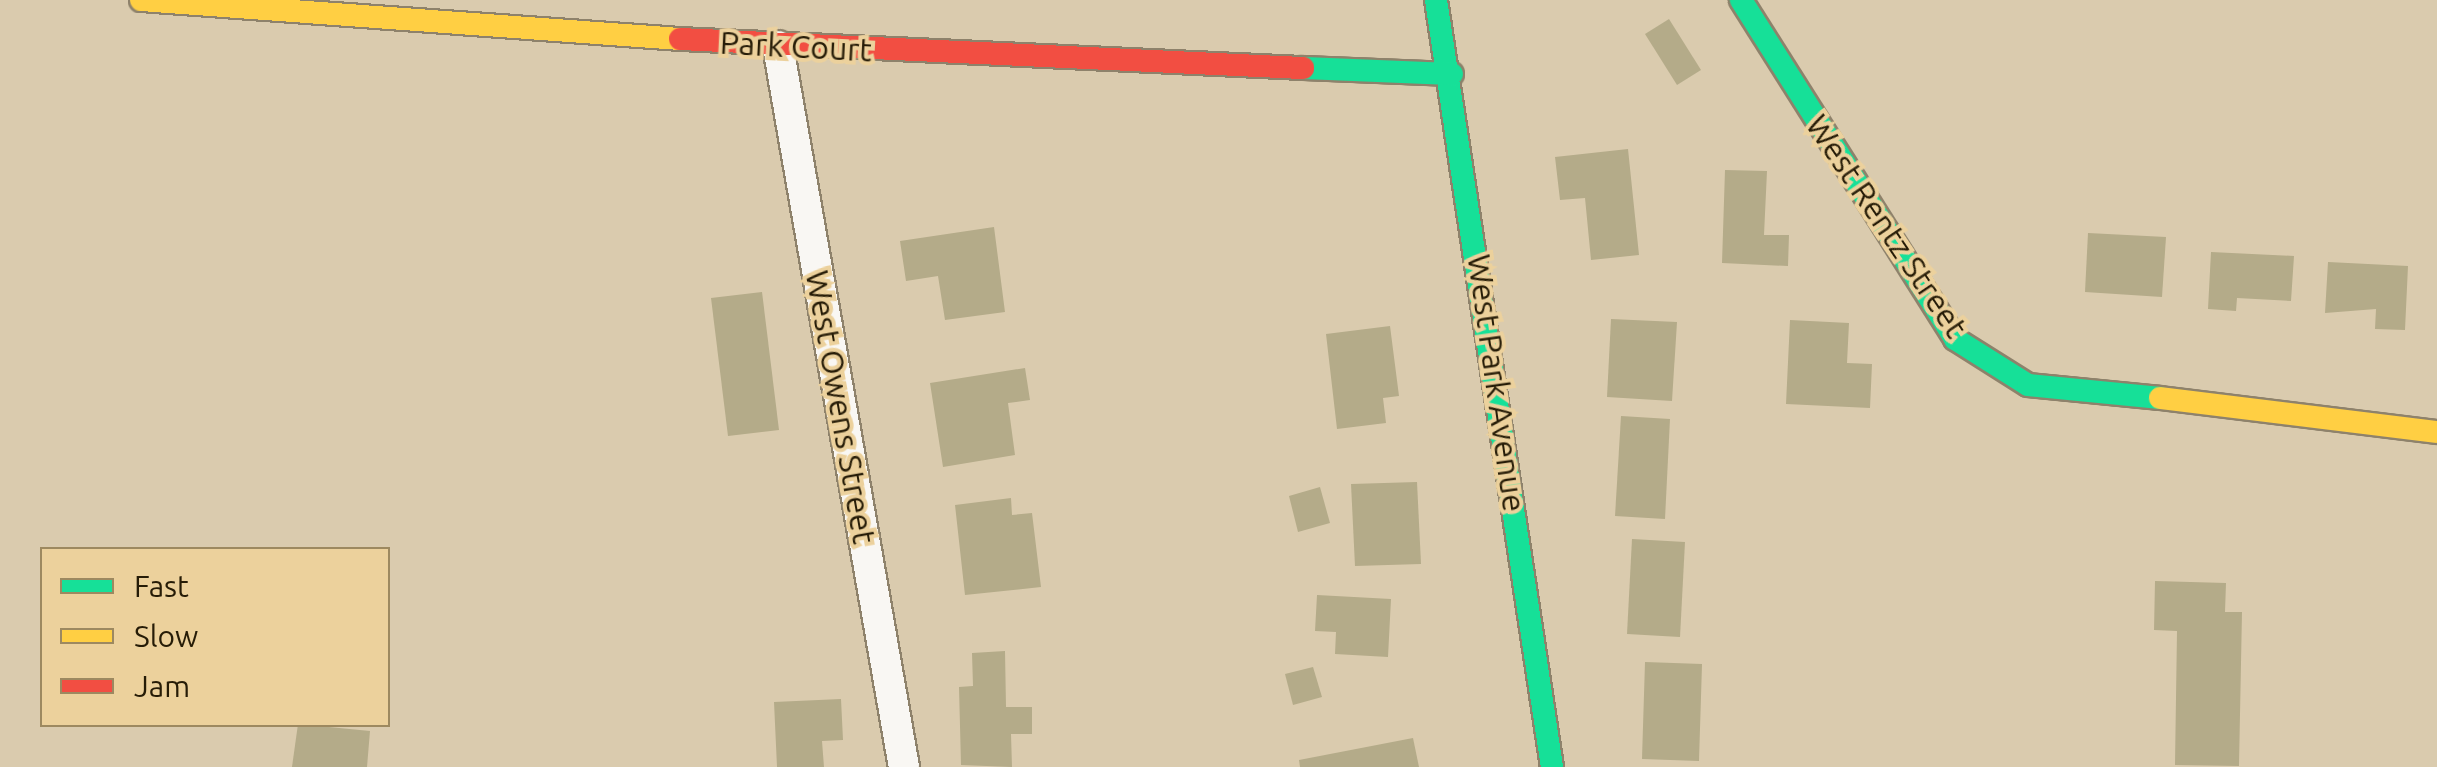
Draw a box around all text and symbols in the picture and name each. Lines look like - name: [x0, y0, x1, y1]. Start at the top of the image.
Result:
- street label: Park Court: [719, 23, 873, 69]
- street label: West Rentz Street: [1798, 107, 1976, 345]
- street label: West Park Avenue: [1460, 252, 1534, 514]
- street label: West Owens Street: [798, 267, 884, 547]
- legend: [40, 547, 390, 727]
- text: Fast: [134, 569, 189, 603]
- text: Slow: [134, 619, 198, 653]
- text: Jam: [134, 669, 190, 703]

